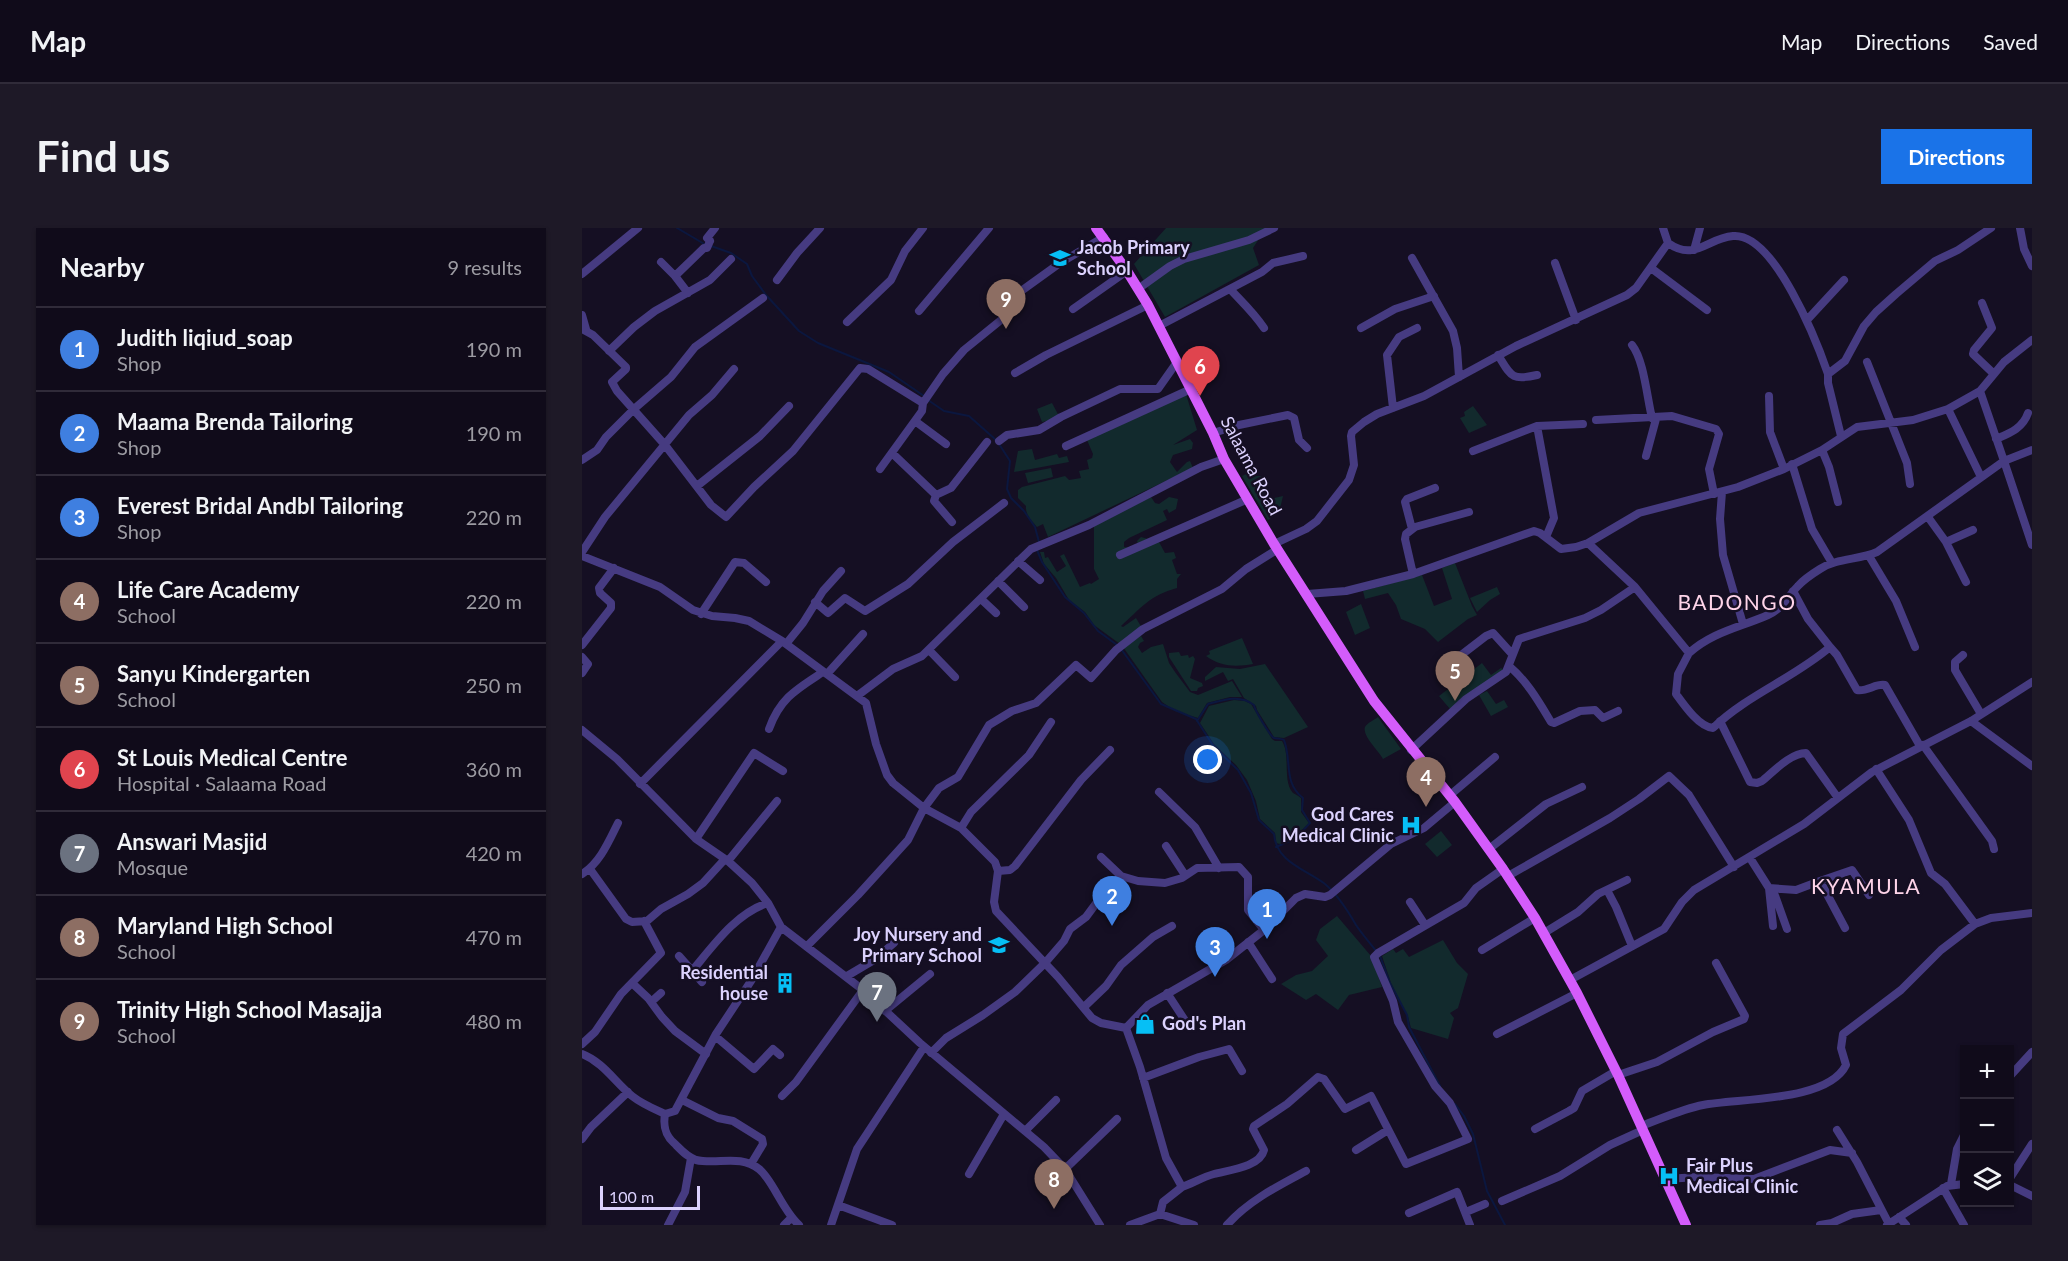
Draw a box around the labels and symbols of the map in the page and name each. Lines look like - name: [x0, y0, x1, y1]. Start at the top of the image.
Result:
- place label: Jacob Primary School: [1077, 236, 1190, 279]
- school or university icon: Jacob Primary School: [1048, 246, 1072, 270]
- pin: 9: [986, 279, 1026, 329]
- pin: 6: [1180, 346, 1220, 396]
- street label: Salaama Road: [1217, 412, 1287, 519]
- district label: BADONGO: [1677, 589, 1797, 614]
- pin: 5: [1436, 652, 1474, 701]
- your location: [1193, 745, 1222, 774]
- pin: 4: [1406, 758, 1446, 807]
- place label: God Cares Medical Clinic: [1282, 803, 1394, 846]
- hospital icon: God Cares Medical Clinic: [1399, 813, 1423, 837]
- district label: KYAMULA: [1811, 873, 1921, 898]
- pin: 2: [1092, 876, 1132, 926]
- pin: 1: [1248, 890, 1286, 939]
- place label: Joy Nursery and Primary School: [853, 923, 982, 966]
- pin: 3: [1196, 928, 1234, 977]
- school or university icon: Joy Nursery and Primary School: [987, 933, 1011, 957]
- place label: Residential house: [680, 961, 768, 1004]
- building icon: Residential house: [773, 971, 797, 995]
- pin: 7: [858, 972, 896, 1022]
- shop icon: God's Plan: [1133, 1012, 1157, 1036]
- place label: God's Plan: [1162, 1012, 1246, 1034]
- place label: Fair Plus Medical Clinic: [1686, 1154, 1798, 1197]
- pin: 8: [1034, 1160, 1074, 1209]
- hospital icon: Fair Plus Medical Clinic: [1657, 1164, 1681, 1188]
- scale bar: [600, 1183, 700, 1210]

